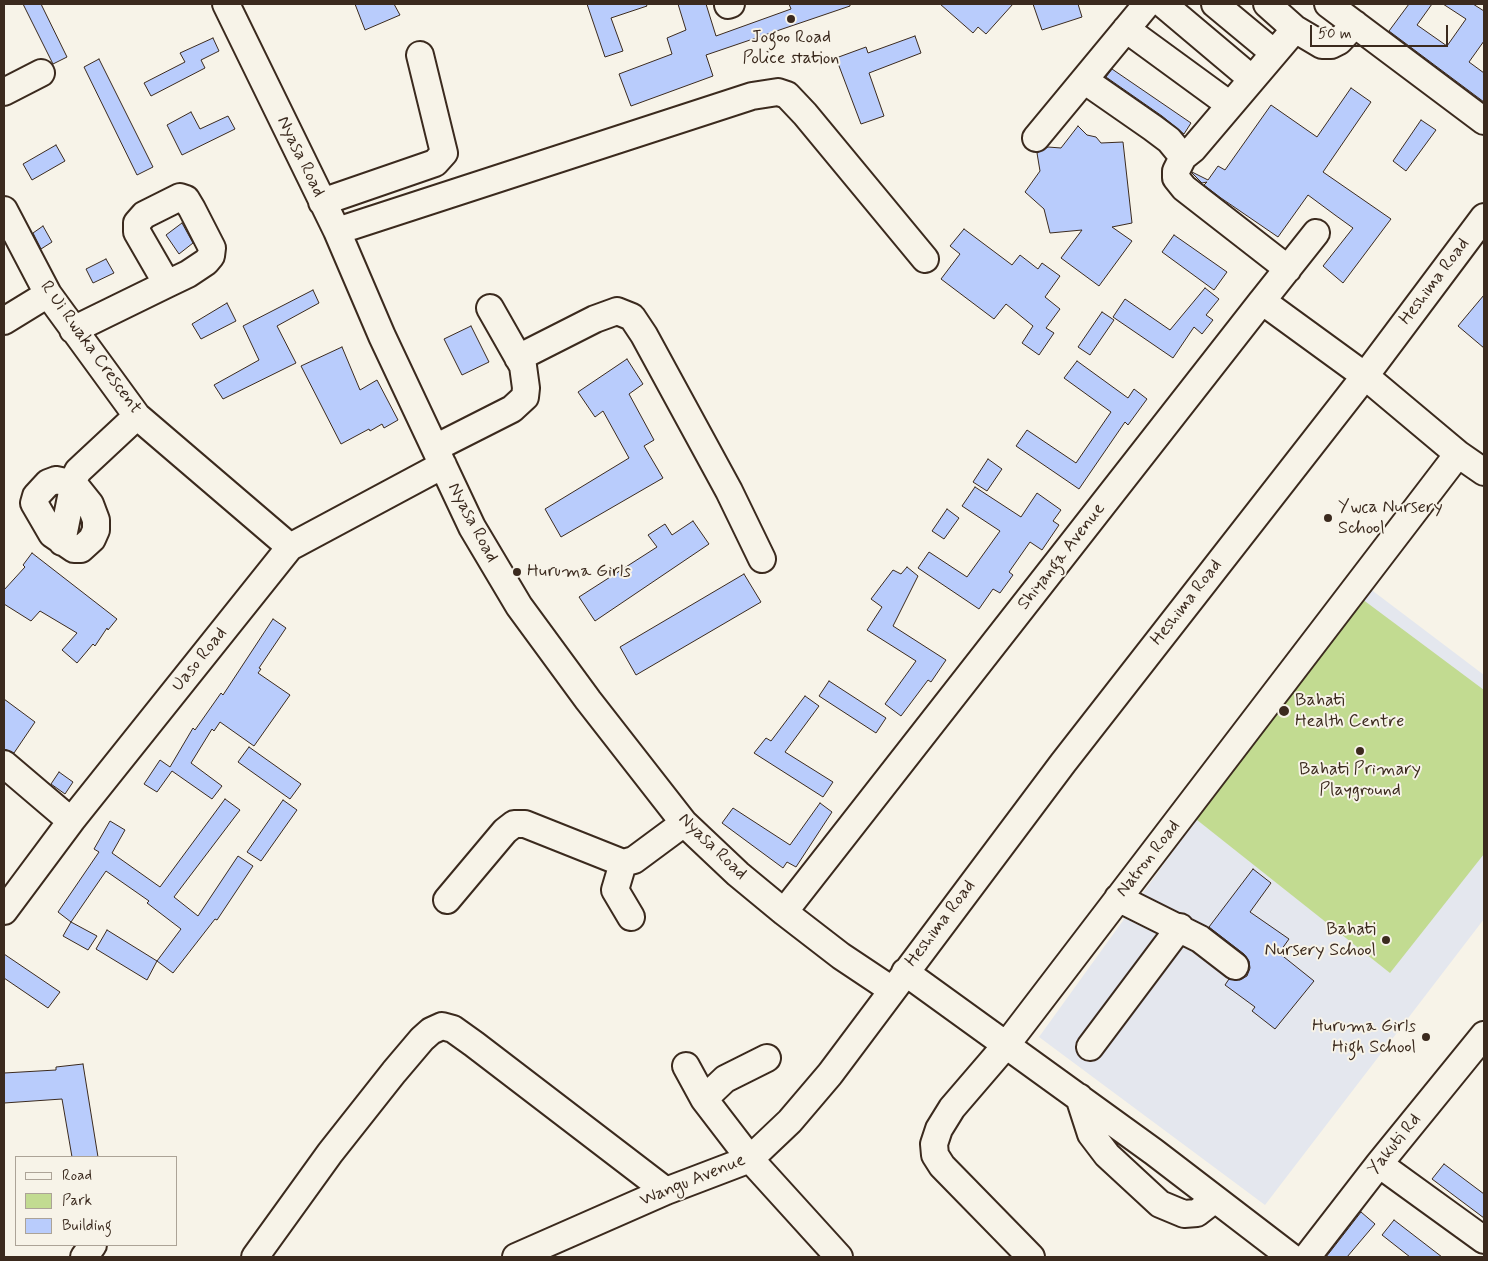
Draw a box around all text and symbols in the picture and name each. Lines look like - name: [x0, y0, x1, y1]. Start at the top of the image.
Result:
- marker: Jogoo Road Police station: [785, 13, 797, 25]
- scale bar: [1313, 15, 1450, 47]
- text: 50 m: [1318, 24, 1352, 44]
- place label: Jogoo Road Police station: [743, 27, 839, 70]
- street label: Nyasa Road: [271, 113, 329, 201]
- street label: Heshima Road: [1395, 234, 1475, 330]
- street label: R Ui Rwaka Crescent: [34, 277, 146, 419]
- street label: Nyasa Road: [442, 479, 502, 567]
- place label: Ywca Nursery School: [1338, 497, 1443, 540]
- street label: Shiyanga Avenue: [1013, 499, 1111, 615]
- marker: Ywca Nursery School: [1322, 512, 1334, 524]
- street label: Heshima Road: [1147, 556, 1227, 650]
- place label: Huruma Girls: [527, 561, 631, 583]
- marker: Huruma Girls: [511, 566, 523, 578]
- street label: Uaso Road: [168, 624, 232, 696]
- place label: Bahati Health Centre: [1295, 690, 1404, 732]
- marker: Bahati Health Centre: [1277, 704, 1291, 718]
- marker: Bahati Primary Playground: [1354, 745, 1366, 757]
- place label: Bahati Primary Playground: [1299, 759, 1421, 802]
- street label: Nyasa Road: [673, 809, 751, 885]
- street label: Natron Road: [1112, 816, 1186, 902]
- street label: Heshima Road: [901, 876, 981, 972]
- place label: Bahati Nursery School: [1264, 919, 1376, 962]
- marker: Bahati Nursery School: [1380, 934, 1392, 946]
- place label: Huruma Girls High School: [1312, 1016, 1416, 1058]
- marker: Huruma Girls High School: [1420, 1031, 1432, 1043]
- street label: Yakuti Rd: [1364, 1110, 1426, 1180]
- street label: Wangu Avenue: [637, 1150, 749, 1212]
- legend: [15, 1156, 178, 1246]
- text: Road: [62, 1166, 92, 1186]
- text: Park: [62, 1191, 92, 1211]
- text: Building: [62, 1216, 112, 1236]

